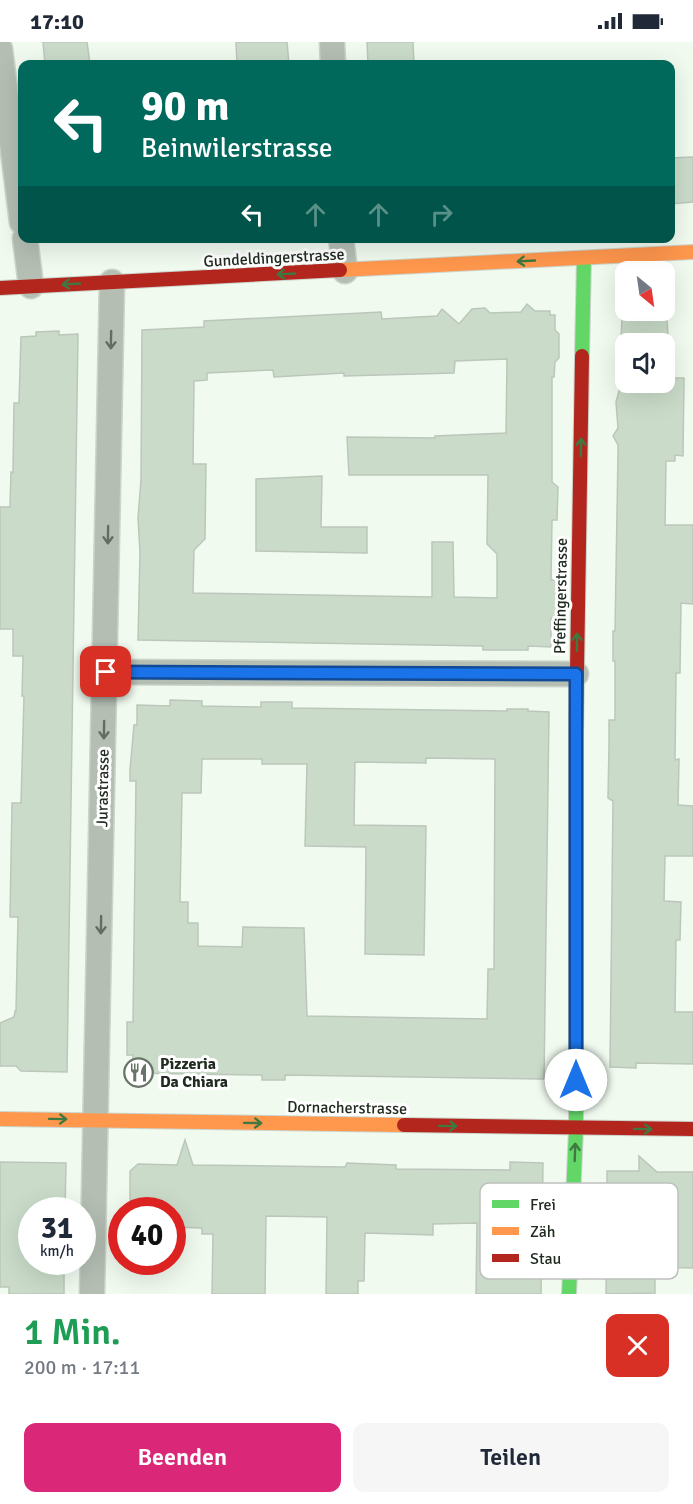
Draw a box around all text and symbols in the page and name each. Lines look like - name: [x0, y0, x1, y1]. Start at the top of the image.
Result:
- text: 17:10: [30, 8, 84, 35]
- text: 90 m: [141, 81, 230, 132]
- icon: left: [42, 84, 120, 162]
- text: Beinwilerstrasse: [141, 132, 333, 165]
- icon: left: [236, 198, 269, 231]
- icon: ahead: [299, 198, 332, 231]
- icon: ahead: [362, 198, 395, 231]
- icon: right: [425, 198, 458, 231]
- street label: Gundeldingerstrasse: [203, 244, 345, 272]
- one-way arrow: [517, 256, 537, 267]
- north arrow: [615, 261, 675, 321]
- map controls: [615, 261, 675, 393]
- one-way arrow: [277, 268, 297, 279]
- one-way arrow: [62, 278, 82, 289]
- one-way arrow: [105, 330, 117, 350]
- button: sound: [615, 333, 675, 393]
- one-way arrow: [575, 437, 587, 457]
- one-way arrow: [102, 525, 114, 545]
- street label: Pfeffingerstrasse: [550, 538, 572, 654]
- one-way arrow: [571, 632, 582, 652]
- pin: [80, 646, 131, 697]
- icon: arrive: [89, 655, 122, 688]
- one-way arrow: [99, 720, 110, 740]
- street label: Jurastrasse: [92, 749, 114, 827]
- one-way arrow: [95, 915, 106, 935]
- position arrow: [544, 1048, 608, 1112]
- place label: Pizzeria Da Chiara: [160, 1054, 228, 1092]
- restaurant icon: Pizzeria Da Chiara: [123, 1057, 155, 1089]
- street label: Dornacherstrasse: [287, 1097, 407, 1119]
- one-way arrow: [48, 1113, 68, 1125]
- one-way arrow: [243, 1117, 263, 1128]
- one-way arrow: [438, 1120, 458, 1132]
- one-way arrow: [633, 1123, 653, 1135]
- one-way arrow: [569, 1142, 580, 1162]
- legend: [480, 1183, 678, 1279]
- text: Frei: [530, 1195, 556, 1215]
- speed limit sign: 40: [108, 1197, 186, 1275]
- text: 31: [41, 1210, 73, 1247]
- text: Zäh: [530, 1222, 556, 1242]
- text: km/h: [40, 1242, 74, 1260]
- text: Stau: [530, 1249, 561, 1269]
- text: 1 Min.: [24, 1310, 121, 1355]
- button: close: [606, 1314, 669, 1377]
- text: 200 m · 17:11: [24, 1355, 140, 1380]
- button: Beenden: [24, 1423, 341, 1492]
- button: Teilen: [353, 1423, 669, 1492]

